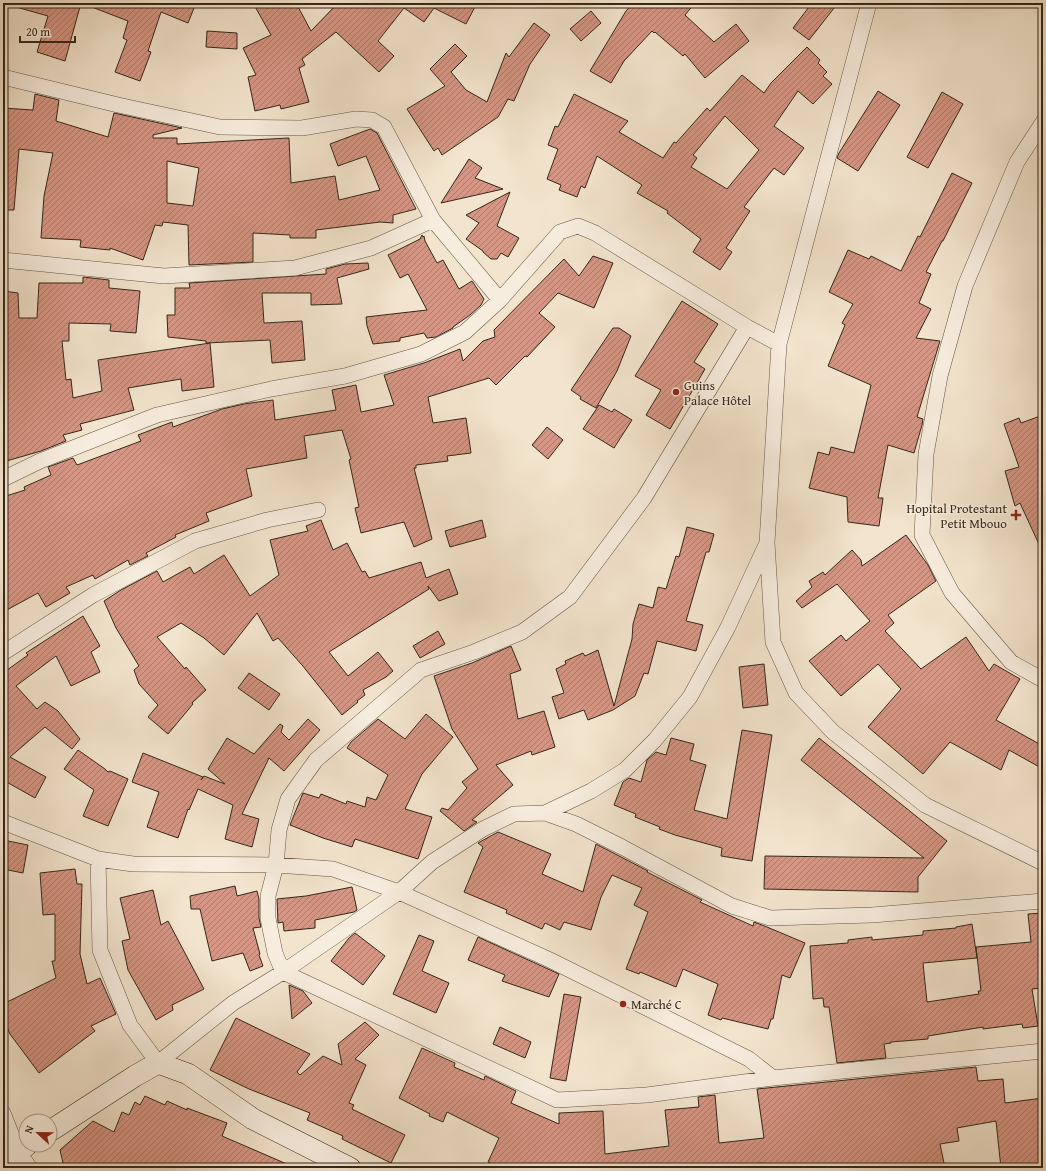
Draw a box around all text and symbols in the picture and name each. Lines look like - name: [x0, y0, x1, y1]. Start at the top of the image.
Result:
- scale bar: [20, 18, 75, 44]
- text: 20 m: [26, 23, 50, 40]
- place label: Guins Palace Hôtel: [684, 376, 752, 410]
- marker: Guins Palace Hôtel: [671, 387, 681, 397]
- place label: Hopital Protestant Petit Mbouo: [907, 499, 1007, 533]
- marker: Hopital Protestant Petit Mbouo: [1010, 509, 1022, 521]
- place label: Marché C: [631, 995, 682, 1014]
- marker: Marché C: [618, 999, 628, 1009]
- north arrow: [18, 1113, 58, 1153]
- text: N: [20, 1122, 38, 1136]

